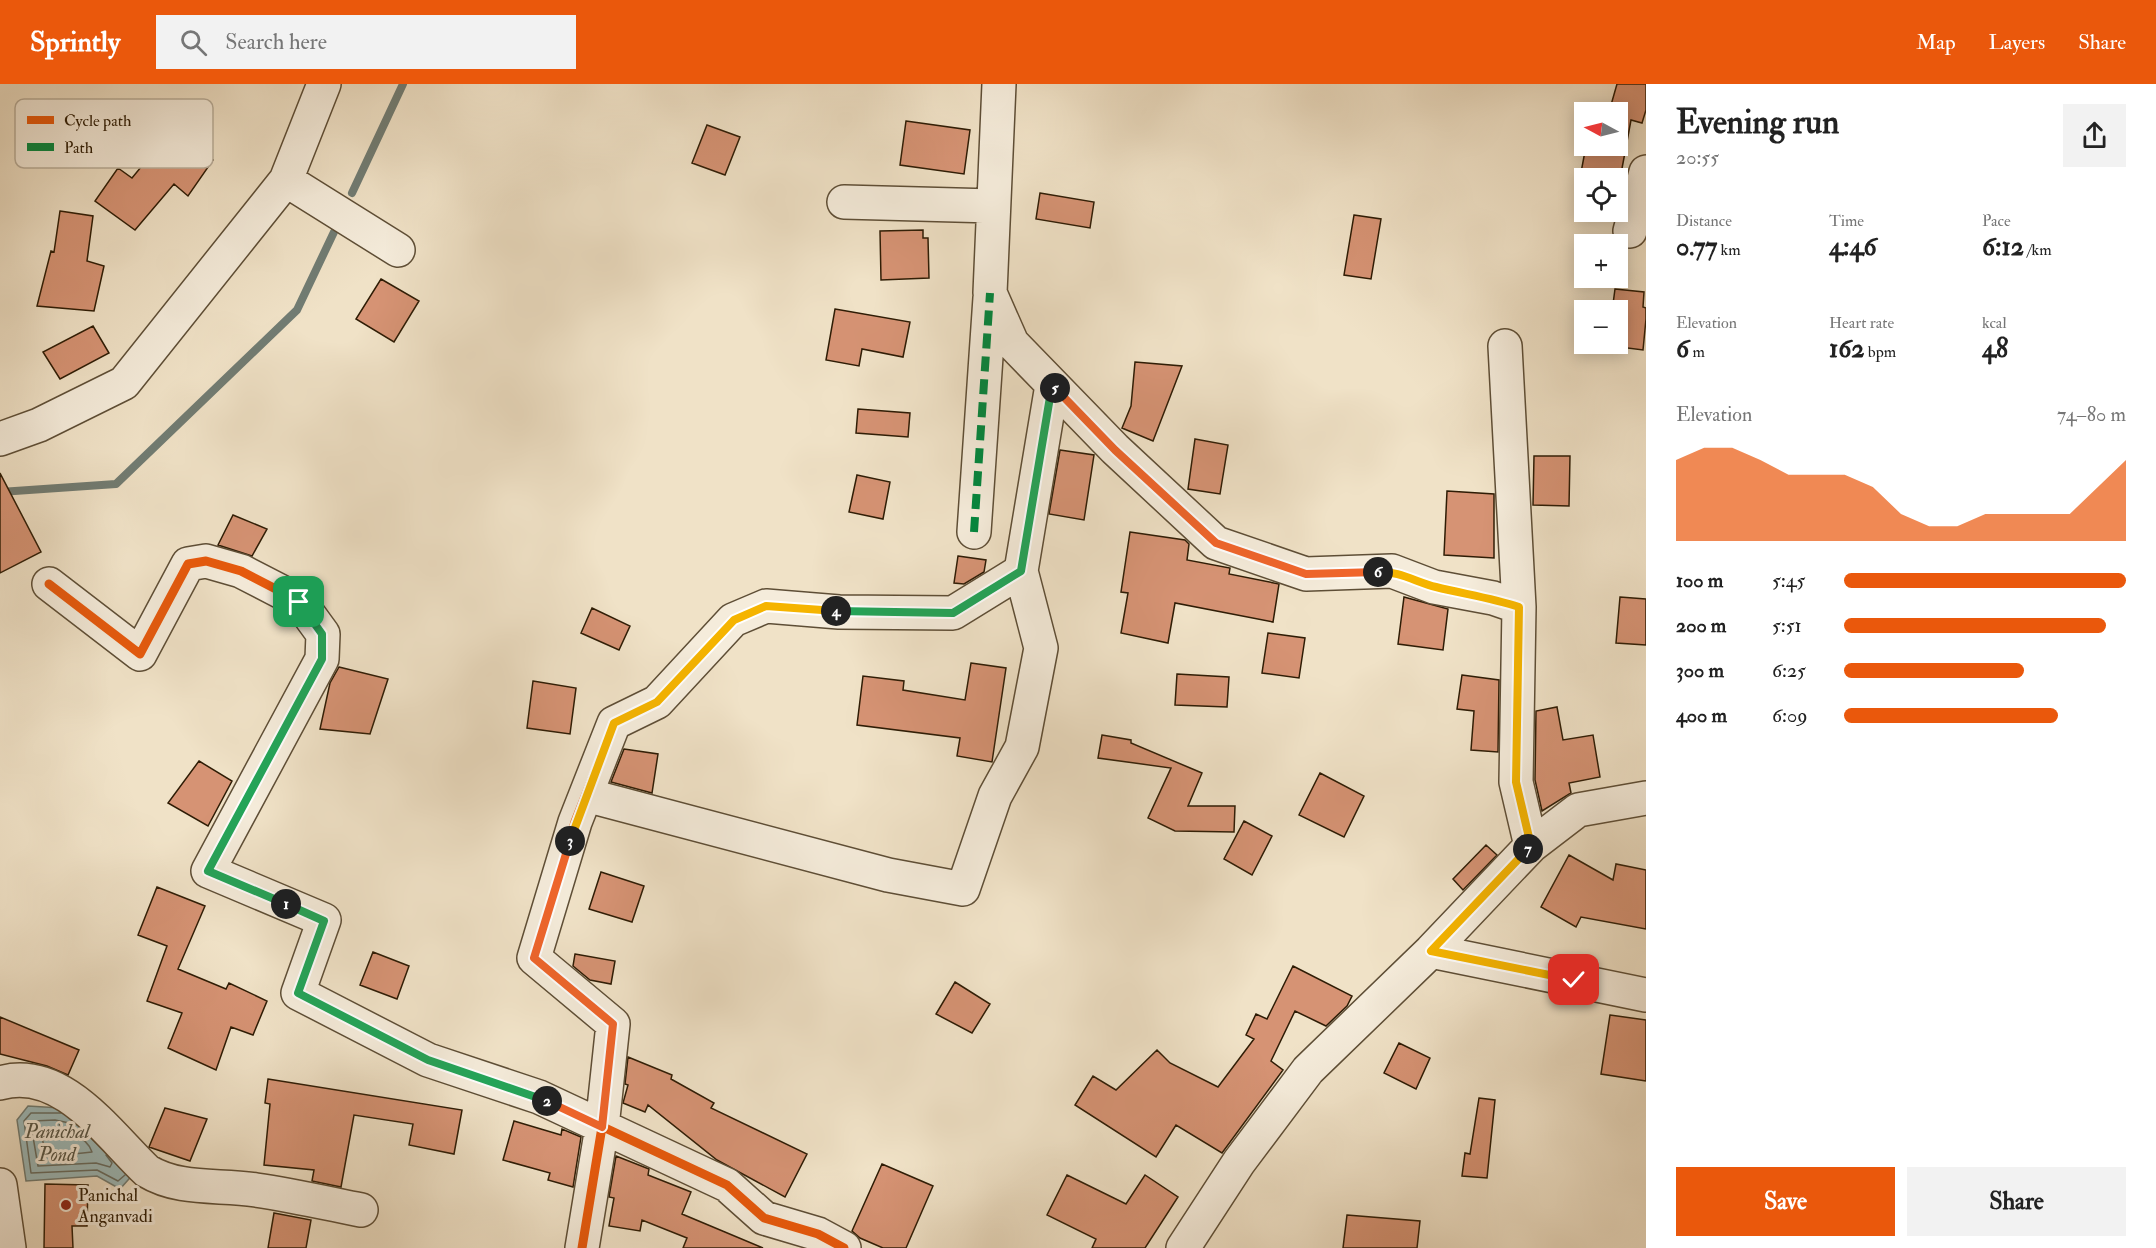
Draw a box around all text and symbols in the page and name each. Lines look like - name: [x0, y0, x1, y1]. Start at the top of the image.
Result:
- search box: [156, 15, 576, 69]
- text: Sprintly: [30, 25, 120, 60]
- icon: search: [177, 26, 210, 59]
- text: Search here: [225, 28, 327, 56]
- text: Map: [1916, 29, 1956, 56]
- text: Layers: [1989, 29, 2045, 56]
- text: Share: [2078, 29, 2126, 56]
- legend: [15, 99, 213, 168]
- north arrow: [1574, 102, 1628, 156]
- map controls: [1574, 102, 1628, 354]
- text: Evening run: [1676, 102, 1839, 143]
- button: share: [2063, 104, 2126, 167]
- text: Cycle path: [64, 111, 132, 132]
- text: Path: [64, 138, 94, 158]
- text: 20:55: [1676, 145, 1719, 170]
- button: locate: [1574, 168, 1628, 222]
- text: Distance: [1676, 211, 1732, 231]
- text: Time: [1829, 211, 1864, 231]
- text: Pace: [1982, 211, 2011, 231]
- text: 0.77: [1676, 231, 1717, 263]
- text: 4:46: [1829, 231, 1877, 263]
- text: 6:12: [1982, 231, 2024, 263]
- button: +: [1574, 234, 1628, 288]
- text: km: [1717, 240, 1741, 260]
- text: /km: [2024, 240, 2052, 260]
- button: −: [1574, 300, 1628, 354]
- text: Elevation: [1676, 313, 1737, 333]
- text: Heart rate: [1829, 313, 1894, 333]
- text: kcal: [1982, 313, 2007, 333]
- text: 6: [1676, 333, 1689, 365]
- text: 162: [1829, 333, 1864, 365]
- text: 48: [1982, 333, 2008, 365]
- text: m: [1689, 342, 1705, 362]
- text: bpm: [1864, 342, 1896, 362]
- pin: 5: [1040, 373, 1070, 403]
- text: 5: [1051, 378, 1059, 398]
- text: Elevation: [1676, 402, 1752, 427]
- text: 74–80 m: [2057, 402, 2126, 427]
- pin: 6: [1363, 557, 1393, 587]
- text: 6: [1374, 562, 1382, 582]
- text: 100 m: [1676, 568, 1723, 593]
- text: 5:45: [1772, 568, 1805, 593]
- pin: [273, 576, 324, 627]
- icon: arrive: [282, 585, 315, 618]
- pin: 4: [821, 596, 851, 626]
- text: 4: [832, 601, 840, 621]
- text: 200 m: [1676, 613, 1726, 638]
- text: 5:51: [1772, 613, 1802, 638]
- text: 300 m: [1676, 658, 1724, 683]
- text: 6:25: [1772, 658, 1806, 683]
- text: 400 m: [1676, 703, 1727, 728]
- text: 6:09: [1772, 703, 1808, 728]
- pin: 3: [555, 826, 585, 856]
- text: 3: [567, 831, 573, 851]
- pin: 7: [1513, 834, 1543, 864]
- text: 7: [1524, 839, 1532, 859]
- pin: 1: [271, 889, 301, 919]
- text: 1: [283, 894, 289, 914]
- pin: [1548, 954, 1599, 1005]
- icon: check: [1557, 963, 1590, 996]
- pin: 2: [532, 1086, 562, 1116]
- text: 2: [543, 1091, 551, 1111]
- water label: Panichal Pond: [23, 1119, 92, 1167]
- button: Save: [1676, 1167, 1895, 1236]
- button: Share: [1907, 1167, 2126, 1236]
- place label: Panichal Anganvadi: [77, 1184, 153, 1228]
- marker: Panichal Anganvadi: [59, 1198, 73, 1212]

